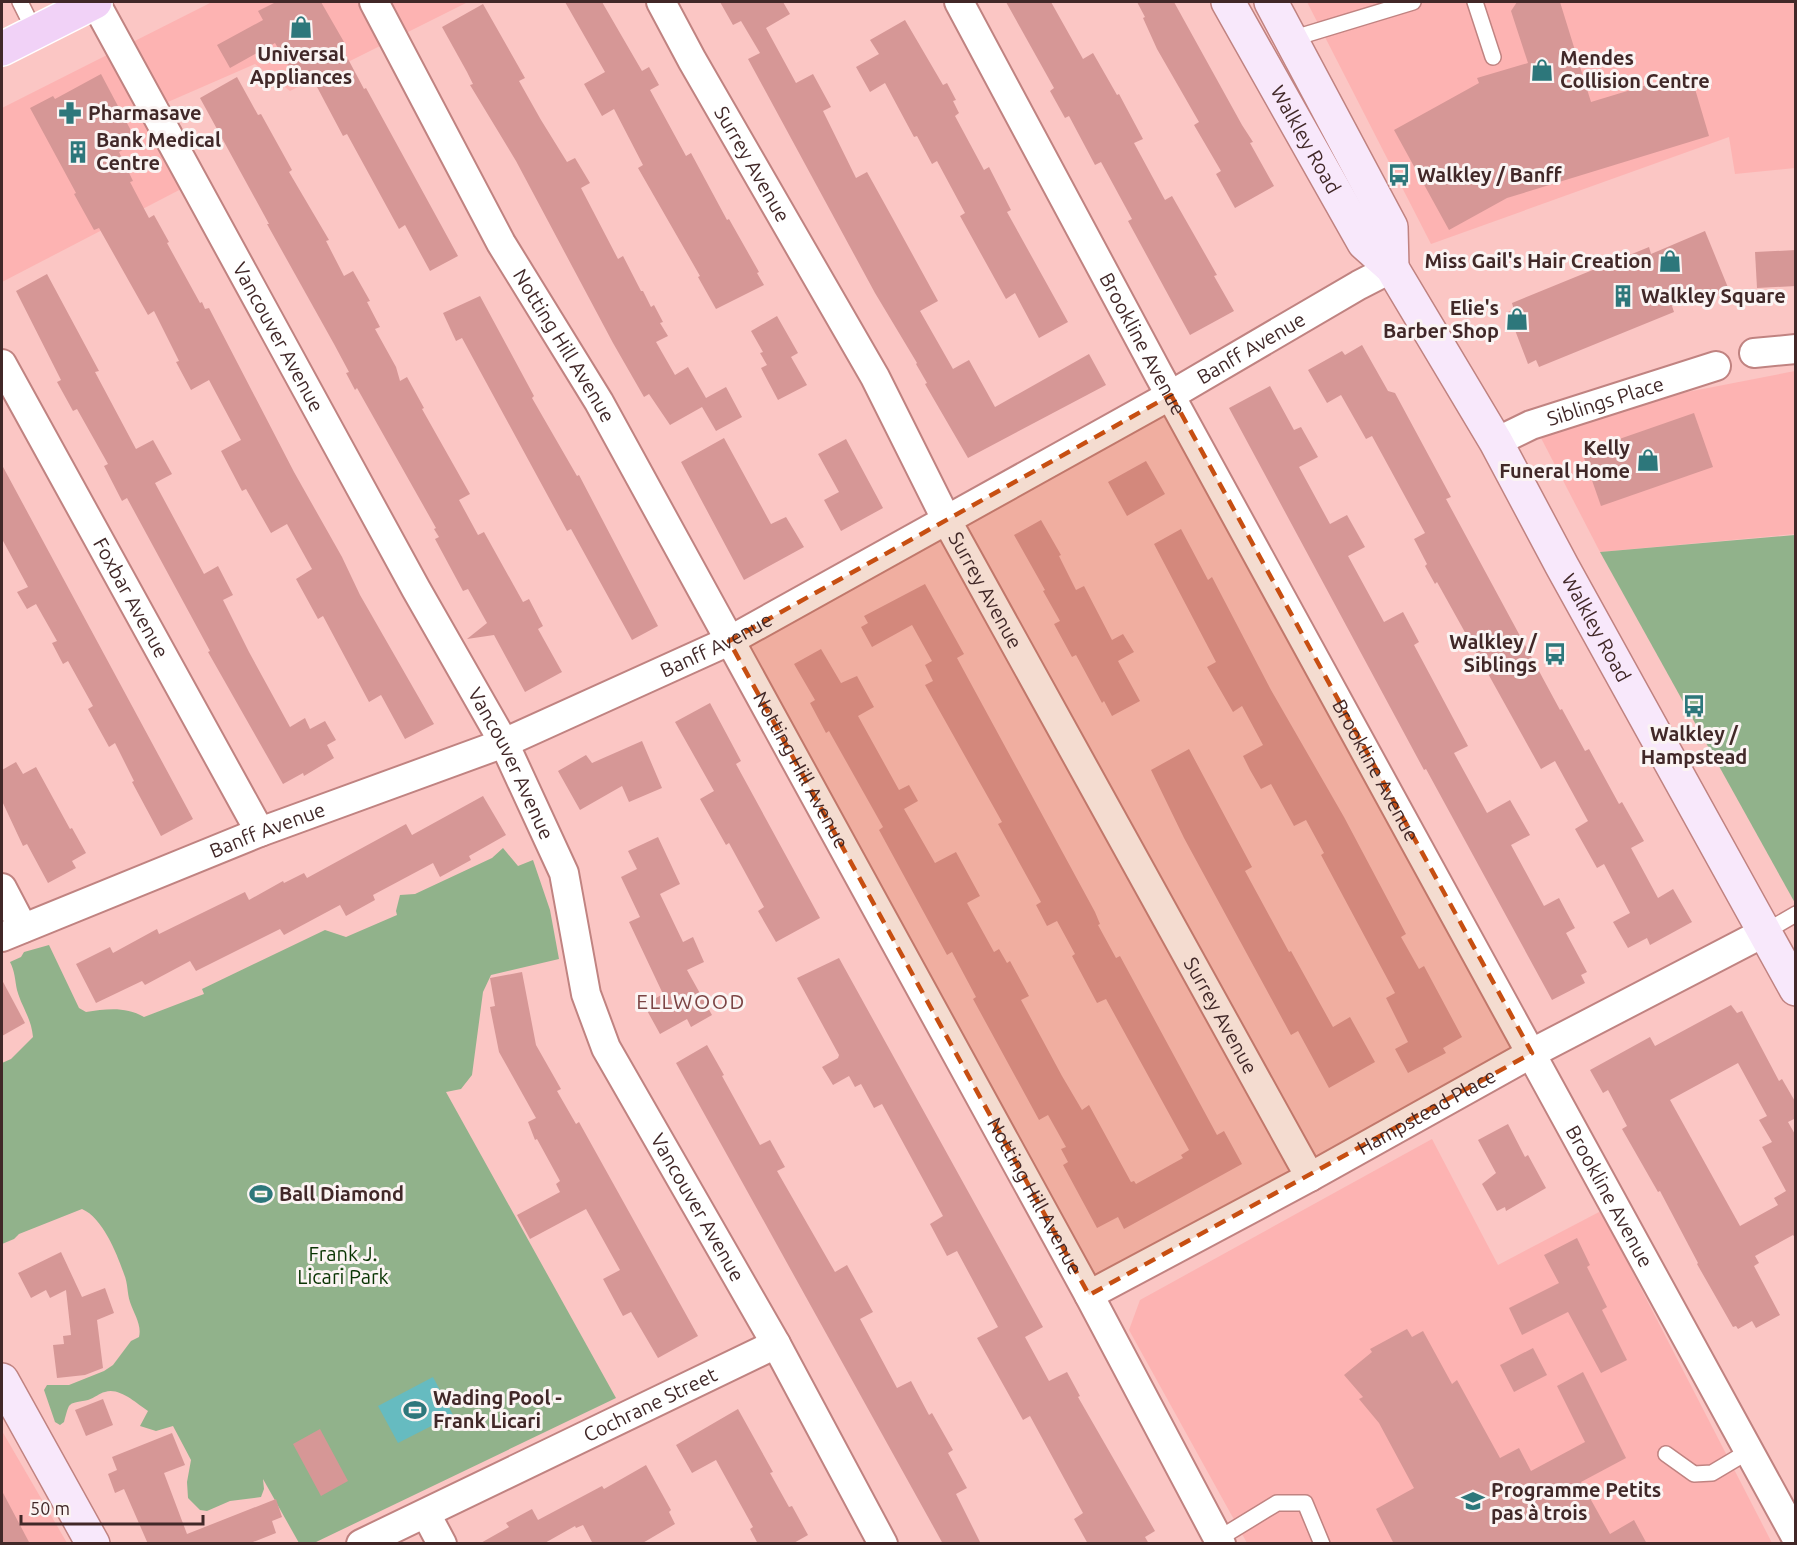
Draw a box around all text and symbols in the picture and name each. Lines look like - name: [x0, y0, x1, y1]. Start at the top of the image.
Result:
- shop icon: Universal Appliances: [288, 14, 314, 40]
- place label: Universal Appliances: [250, 42, 352, 88]
- place label: Mendes Collision Centre: [1560, 46, 1710, 92]
- shop icon: Mendes Collision Centre: [1529, 57, 1555, 83]
- street label: Walkley Road: [1266, 81, 1346, 197]
- pharmacy icon: Pharmasave: [57, 100, 83, 126]
- place label: Pharmasave: [88, 101, 202, 124]
- street label: Surrey Avenue: [710, 102, 795, 226]
- place label: Bank Medical Centre: [96, 128, 221, 174]
- building icon: Bank Medical Centre: [65, 139, 91, 165]
- bus stop icon: Walkley / Banff: [1386, 162, 1412, 188]
- place label: Walkley / Banff: [1417, 163, 1562, 186]
- shop icon: Miss Gail's Hair Creation: [1657, 248, 1683, 274]
- place label: Miss Gail's Hair Creation: [1425, 249, 1652, 272]
- street label: Vancouver Avenue: [229, 258, 329, 416]
- street label: Notting Hill Avenue: [509, 265, 620, 426]
- street label: Brookline Avenue: [1095, 268, 1191, 419]
- building icon: Walkley Square: [1610, 283, 1636, 309]
- place label: Walkley Square: [1641, 284, 1786, 307]
- place label: Elie's Barber Shop: [1383, 296, 1499, 342]
- shop icon: Elie's Barber Shop: [1504, 306, 1530, 332]
- street label: Banff Avenue: [1193, 307, 1309, 388]
- street label: Siblings Place: [1544, 371, 1666, 430]
- place label: Kelly Funeral Home: [1499, 436, 1630, 482]
- shop icon: Kelly Funeral Home: [1635, 447, 1661, 473]
- street label: Surrey Avenue: [944, 528, 1027, 652]
- street label: Foxbar Avenue: [89, 533, 174, 662]
- street label: Walkley Road: [1557, 569, 1636, 686]
- street label: Banff Avenue: [657, 607, 776, 682]
- place label: Walkley / Siblings: [1449, 630, 1538, 676]
- bus stop icon: Walkley / Siblings: [1542, 641, 1568, 667]
- street label: Vancouver Avenue: [464, 683, 559, 843]
- street label: Notting Hill Avenue: [749, 687, 854, 852]
- bus stop icon: Walkley / Hampstead: [1681, 693, 1707, 719]
- street label: Brookline Avenue: [1328, 695, 1424, 845]
- place label: Walkley / Hampstead: [1641, 722, 1747, 768]
- street label: Banff Avenue: [206, 797, 328, 862]
- street label: Surrey Avenue: [1180, 953, 1263, 1078]
- district label: ELLWOOD: [636, 989, 746, 1013]
- street label: Hampstead Place: [1353, 1064, 1500, 1159]
- street label: Notting Hill Avenue: [983, 1113, 1087, 1278]
- street label: Brookline Avenue: [1562, 1121, 1658, 1271]
- street label: Vancouver Avenue: [646, 1129, 750, 1285]
- sports icon: Ball Diamond: [248, 1181, 274, 1207]
- place label: Ball Diamond: [279, 1182, 404, 1205]
- park label: Frank J. Licari Park: [297, 1242, 389, 1288]
- street label: Cochrane Street: [579, 1362, 721, 1446]
- place label: Wading Pool - Frank Licari: [433, 1386, 562, 1432]
- sports icon: Wading Pool - Frank Licari: [402, 1397, 428, 1423]
- place label: Programme Petits pas à trois: [1491, 1478, 1661, 1524]
- scale bar: [21, 1488, 202, 1526]
- school or university icon: Programme Petits pas à trois: [1460, 1488, 1486, 1514]
- text: 50 m: [30, 1498, 70, 1518]

